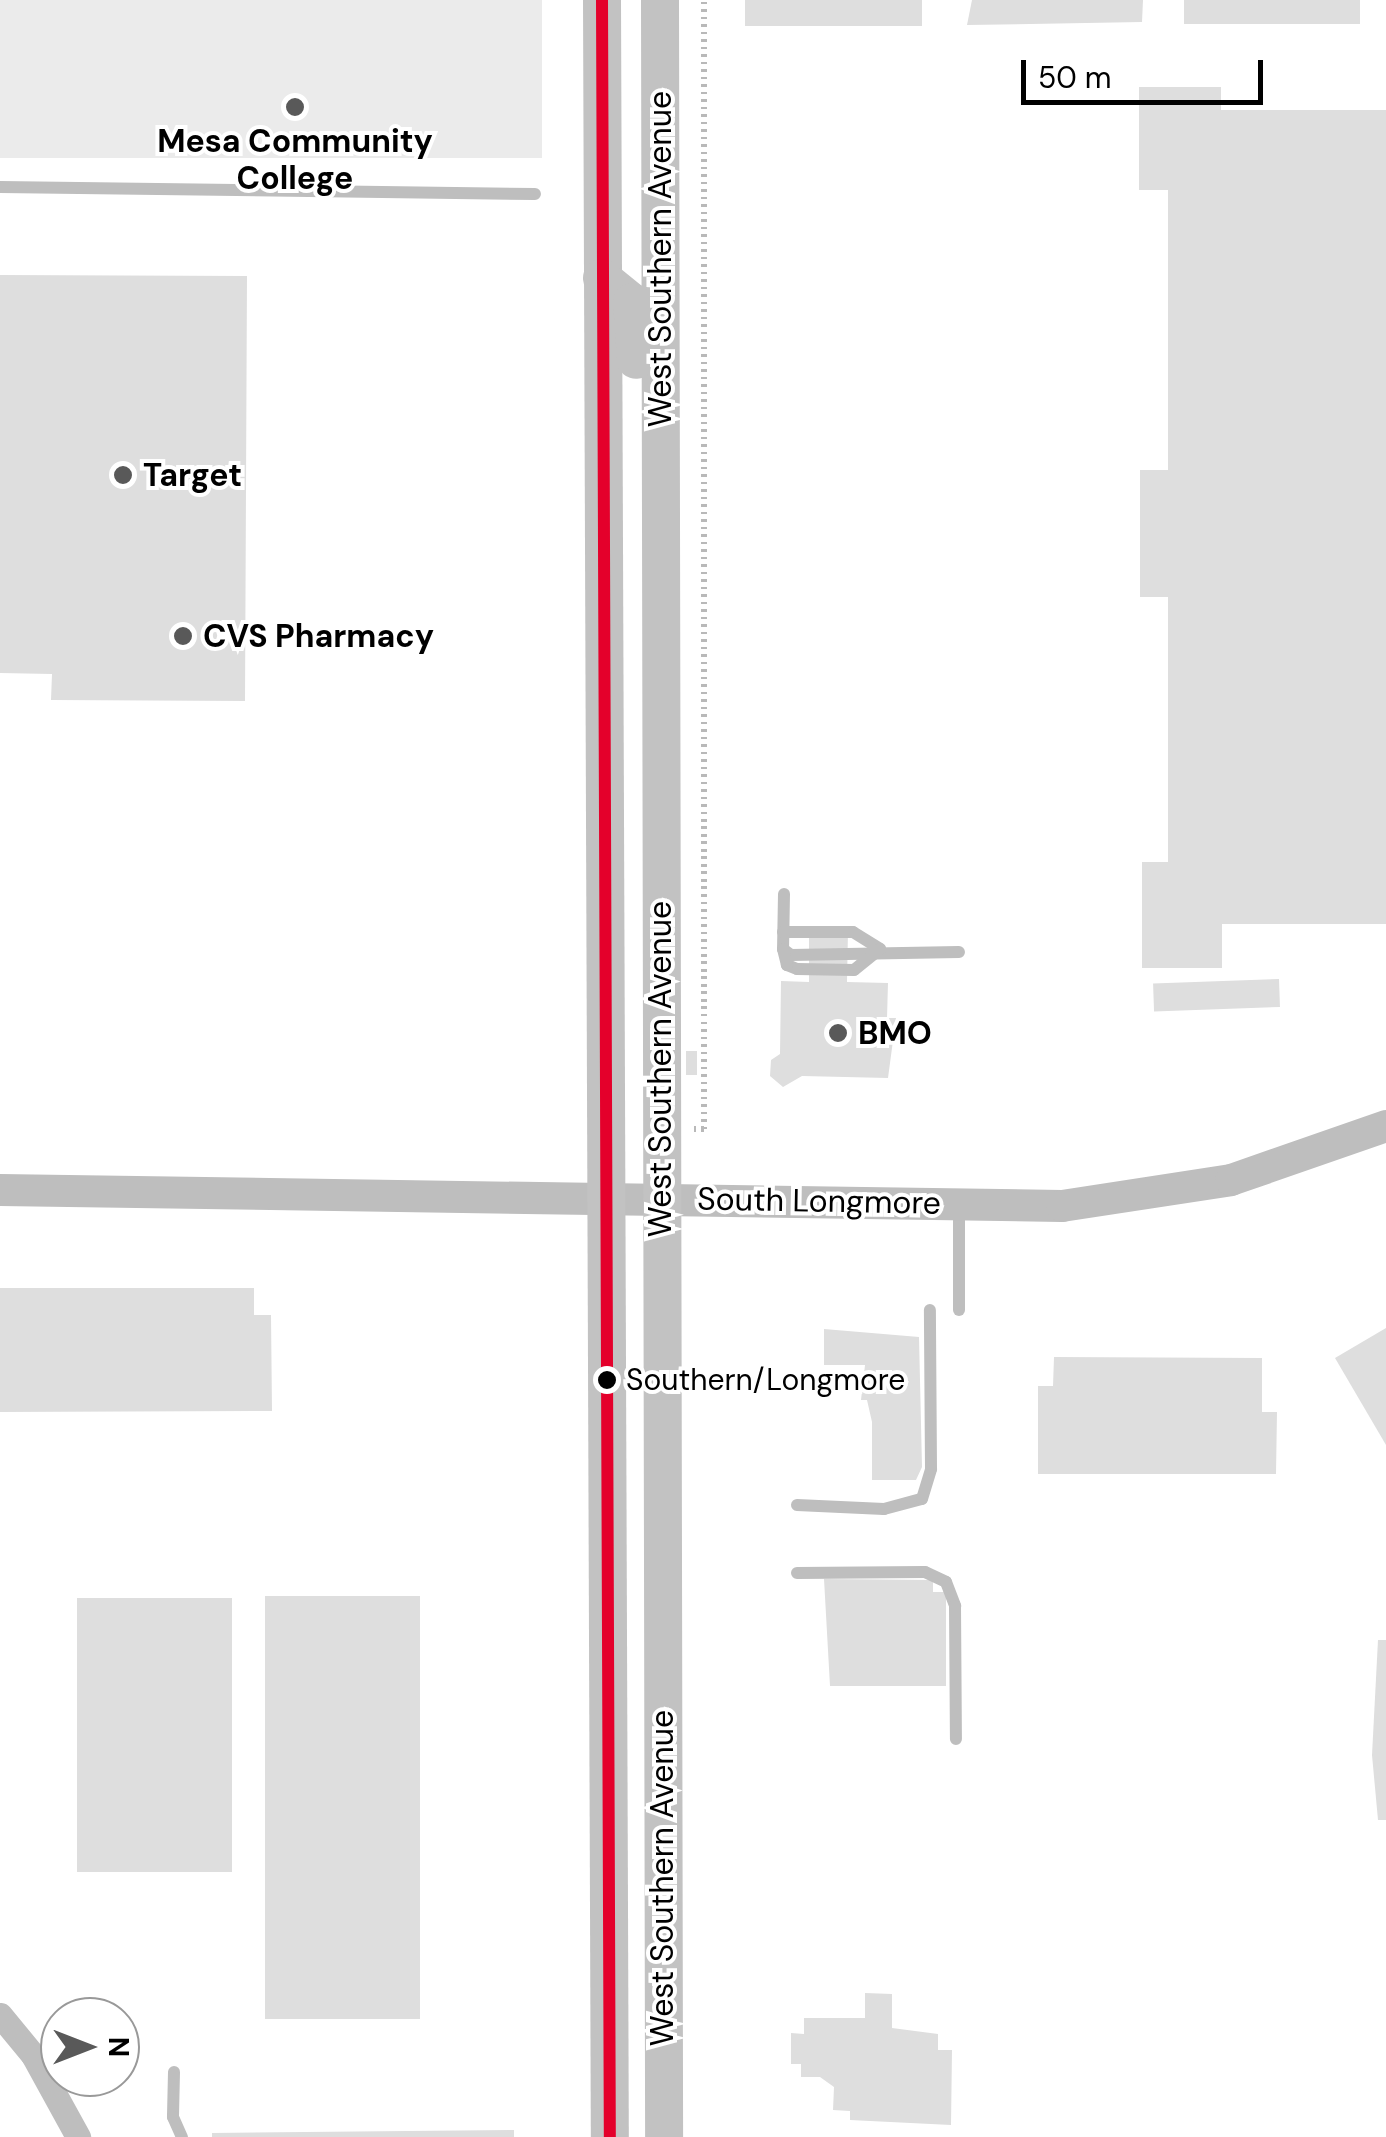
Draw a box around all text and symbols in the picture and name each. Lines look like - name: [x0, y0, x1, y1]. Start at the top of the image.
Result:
- scale bar: [1026, 40, 1268, 102]
- text: 50 m: [1038, 58, 1112, 97]
- street label: West Southern Avenue: [641, 91, 679, 427]
- marker: Mesa Community College: [284, 96, 306, 118]
- place label: Mesa Community College: [157, 123, 433, 198]
- place label: Target: [143, 456, 242, 494]
- marker: Target: [112, 464, 134, 486]
- place label: CVS Pharmacy: [203, 617, 434, 655]
- marker: CVS Pharmacy: [172, 625, 194, 647]
- street label: West Southern Avenue: [641, 901, 679, 1237]
- place label: BMO: [858, 1014, 932, 1052]
- marker: BMO: [827, 1022, 849, 1044]
- street label: South Longmore: [697, 1180, 941, 1222]
- place label: Southern/Longmore: [626, 1362, 905, 1398]
- marker: Southern/Longmore: [597, 1370, 617, 1390]
- street label: West Southern Avenue: [643, 1710, 681, 2046]
- north arrow: [40, 1997, 140, 2097]
- text: N: [100, 2037, 137, 2057]

